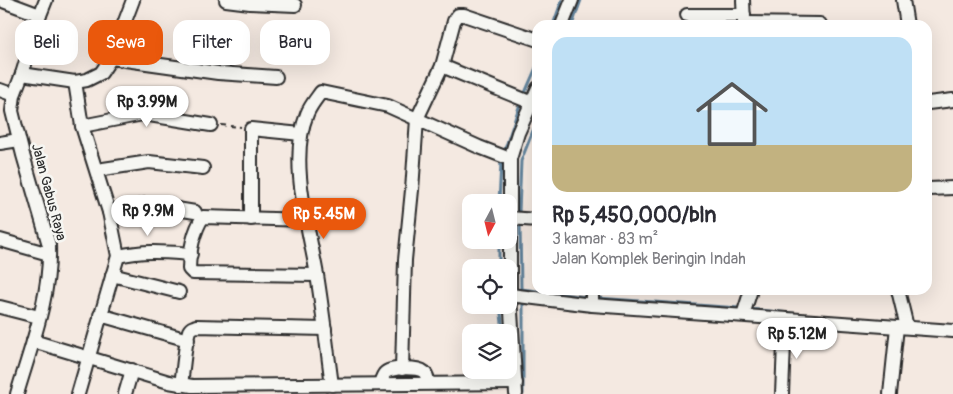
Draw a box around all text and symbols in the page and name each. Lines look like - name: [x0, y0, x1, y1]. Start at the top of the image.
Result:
- chip: Beli: [15, 20, 78, 65]
- chip: Sewa: [88, 20, 163, 65]
- chip: Filter: [173, 20, 250, 65]
- chip: Baru: [260, 20, 330, 65]
- icon: home: [687, 69, 777, 159]
- pin: Rp 3.99M: [95, 86, 199, 128]
- text: Rp 3.99M: [117, 92, 177, 112]
- street label: Jalan Gabus Raya: [28, 142, 70, 242]
- pin: Rp 9.9M: [102, 194, 194, 237]
- north arrow: [462, 194, 518, 249]
- map controls: [462, 194, 517, 379]
- pin: Rp 5.45M: [272, 198, 376, 240]
- text: Rp 9.9M: [122, 201, 174, 221]
- text: Rp 5,450,000/bln: [552, 202, 716, 229]
- text: Rp 5.45M: [293, 204, 355, 224]
- text: 3 kamar · 83 m²: [552, 229, 658, 249]
- text: Jalan Komplek Beringin Indah: [552, 249, 746, 269]
- button: locate: [462, 259, 517, 314]
- pin: Rp 5.12M: [745, 318, 849, 360]
- button: layers: [462, 324, 517, 379]
- text: Rp 5.12M: [767, 324, 827, 344]

